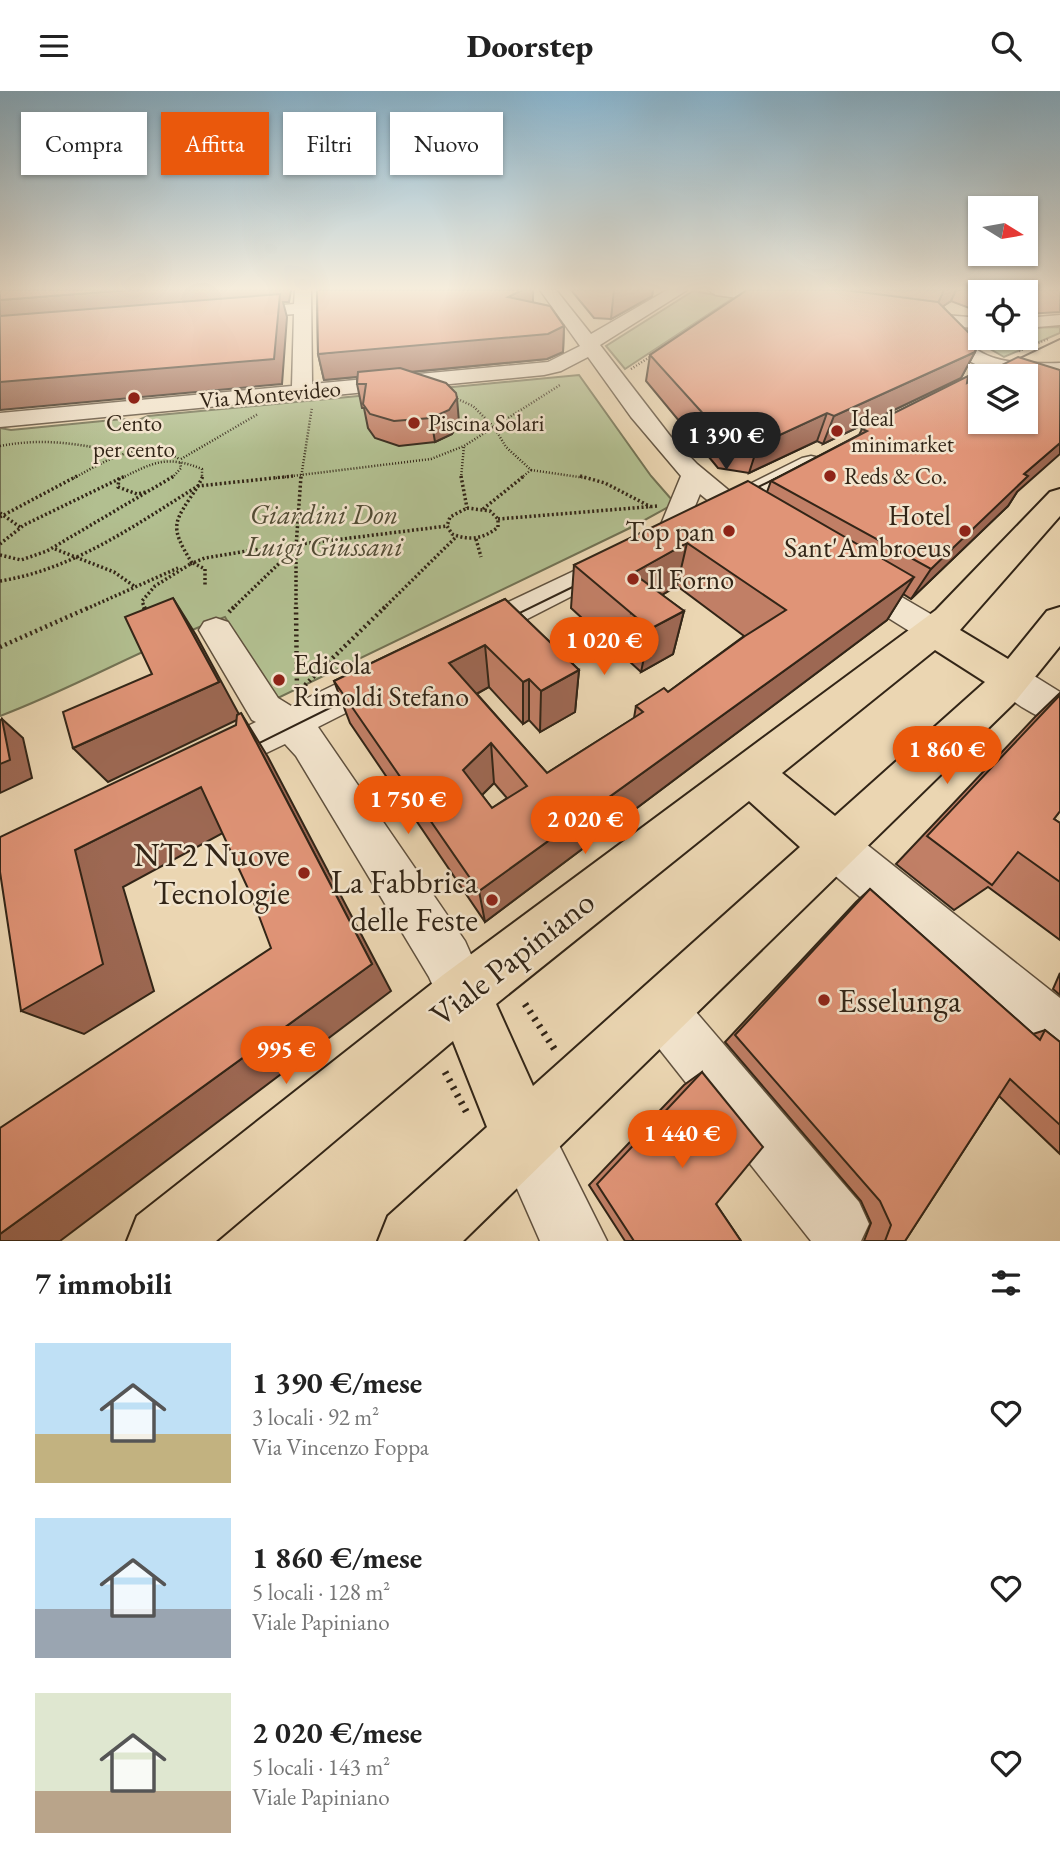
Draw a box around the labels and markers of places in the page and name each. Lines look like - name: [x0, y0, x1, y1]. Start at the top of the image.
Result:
- marker: Cento per cento: [126, 390, 142, 406]
- place label: Ideal minimarket: [851, 403, 955, 459]
- place label: Cento per cento: [93, 408, 175, 464]
- place label: Piscina Solari: [428, 408, 545, 438]
- pin: 1 390 €: [661, 413, 791, 472]
- marker: Piscina Solari: [406, 415, 422, 431]
- marker: Ideal minimarket: [829, 423, 845, 439]
- place label: Reds & Co.: [844, 461, 947, 491]
- marker: Reds & Co.: [822, 468, 838, 484]
- place label: Hotel Sant'Ambroeus: [784, 497, 951, 565]
- place label: Top pan: [625, 513, 715, 549]
- marker: Top pan: [721, 523, 737, 539]
- marker: Hotel Sant'Ambroeus: [957, 523, 973, 539]
- place label: Il Forno: [647, 561, 734, 597]
- marker: Il Forno: [625, 571, 641, 587]
- pin: 1 020 €: [539, 617, 669, 677]
- place label: Edicola Rimoldi Stefano: [293, 646, 469, 714]
- marker: Edicola Rimoldi Stefano: [271, 672, 287, 688]
- pin: 1 860 €: [882, 727, 1012, 786]
- pin: 1 750 €: [343, 777, 473, 836]
- pin: 2 020 €: [520, 797, 650, 856]
- place label: NT2 Nuove Tecnologie: [133, 833, 290, 914]
- place label: La Fabbrica delle Feste: [331, 860, 479, 941]
- marker: NT2 Nuove Tecnologie: [296, 865, 312, 881]
- marker: La Fabbrica delle Feste: [484, 892, 500, 908]
- place label: Esselunga: [838, 979, 962, 1022]
- marker: Esselunga: [816, 992, 832, 1008]
- pin: 995 €: [237, 1027, 335, 1086]
- pin: 1 440 €: [617, 1111, 747, 1170]

